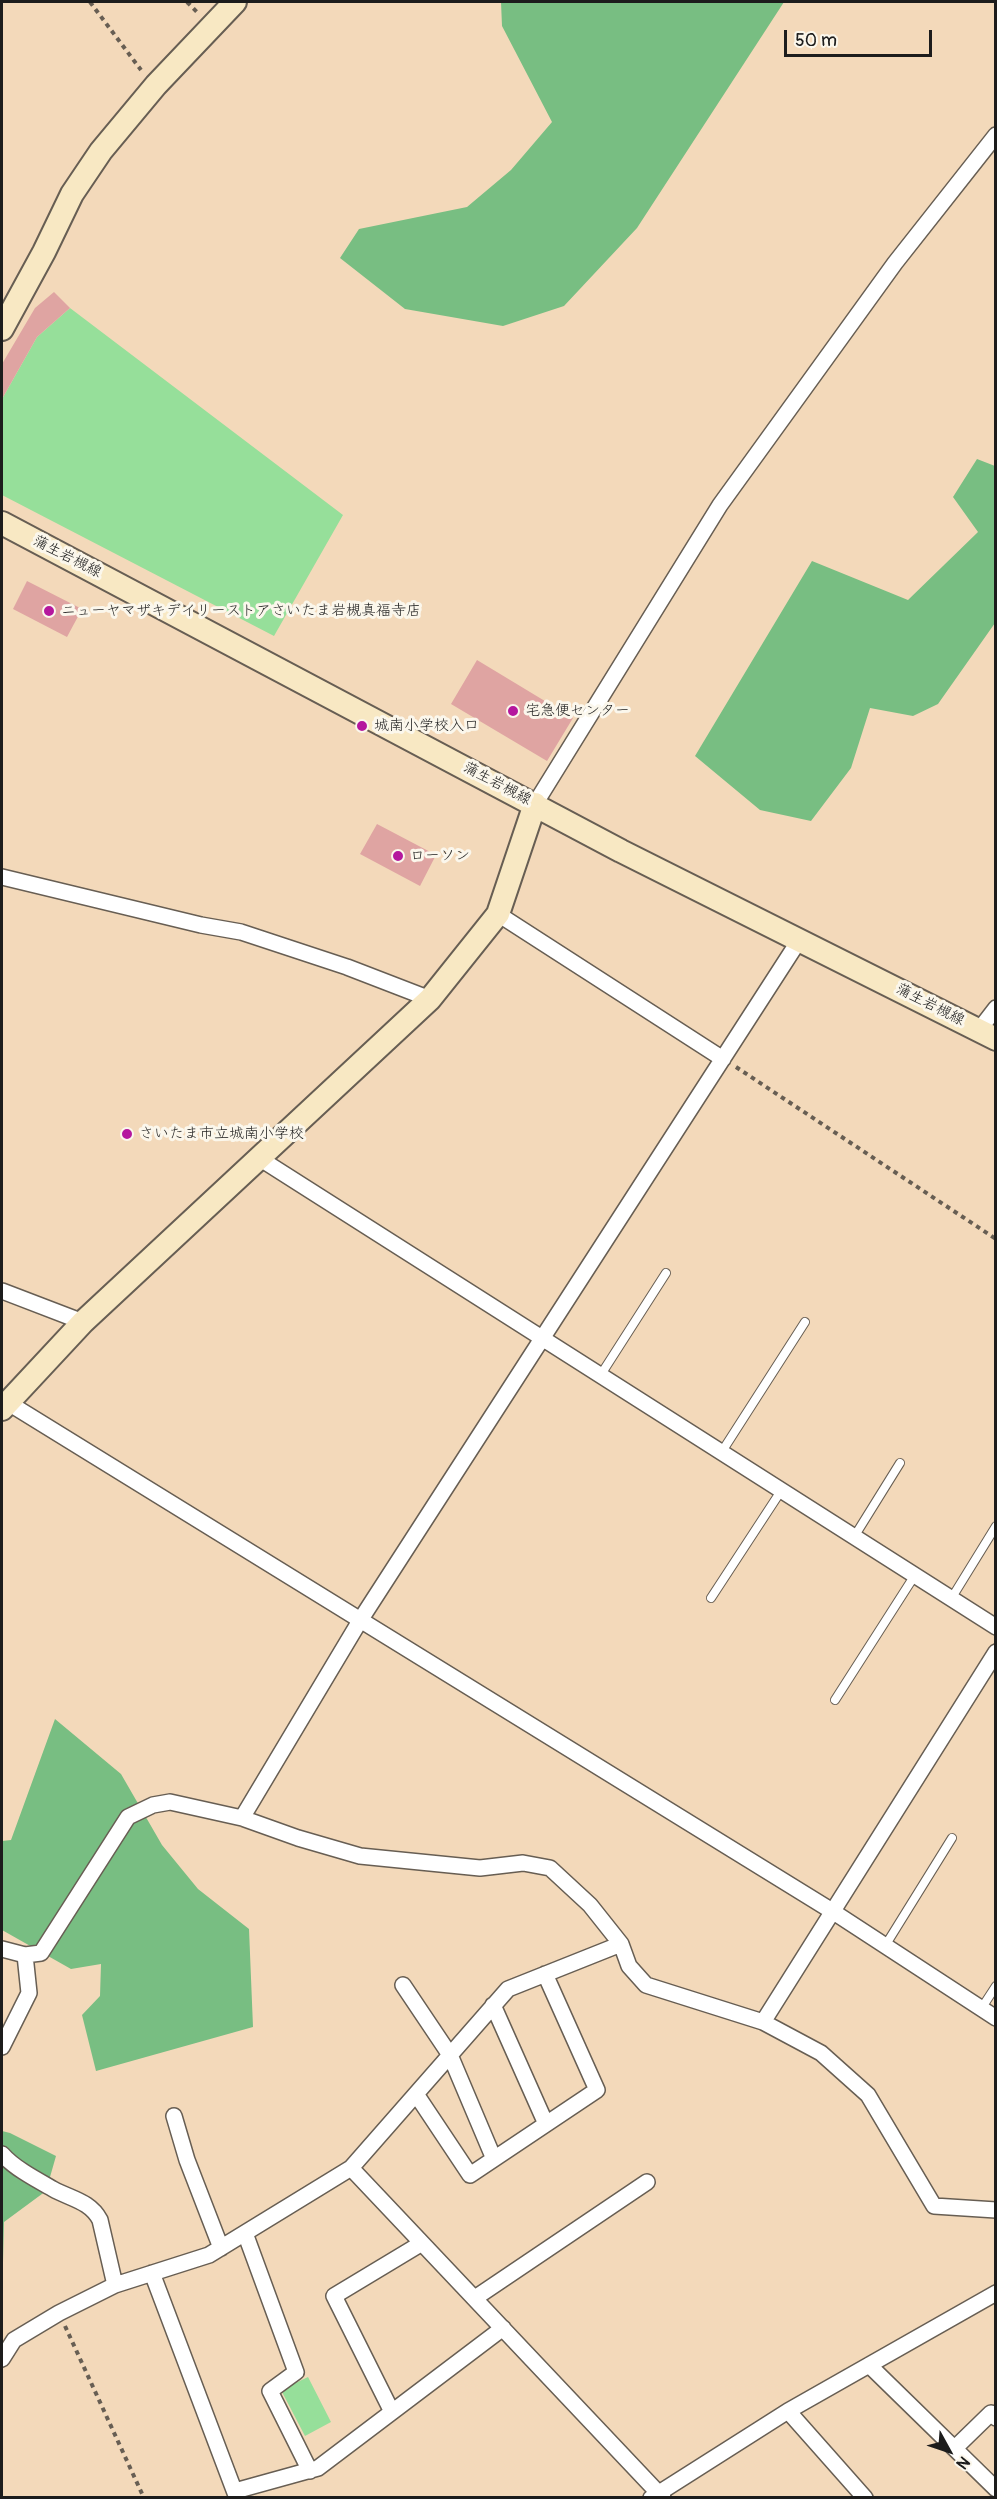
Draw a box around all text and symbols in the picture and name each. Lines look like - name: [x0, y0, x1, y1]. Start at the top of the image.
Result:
- scale bar: [787, 18, 936, 56]
- text: 50 m: [795, 29, 837, 52]
- street label: 蒲生岩槻線: [30, 532, 104, 582]
- place label: ニューヤマザキデイリーストアさいたま岩槻真福寺店: [61, 602, 421, 620]
- marker: ニューヤマザキデイリーストアさいたま岩槻真福寺店: [42, 604, 56, 618]
- place label: 宅急便センター: [525, 702, 630, 720]
- marker: 宅急便センター: [506, 704, 520, 718]
- place label: 城南小学校入口: [374, 717, 479, 735]
- marker: 城南小学校入口: [355, 719, 369, 733]
- street label: 蒲生岩槻線: [460, 758, 534, 810]
- place label: ローソン: [410, 847, 470, 865]
- marker: ローソン: [391, 849, 405, 863]
- street label: 蒲生岩槻線: [893, 980, 967, 1030]
- place label: さいたま市立城南小学校: [139, 1125, 304, 1143]
- marker: さいたま市立城南小学校: [120, 1127, 134, 1141]
- north arrow: [919, 2421, 979, 2481]
- text: N: [952, 2452, 974, 2473]

